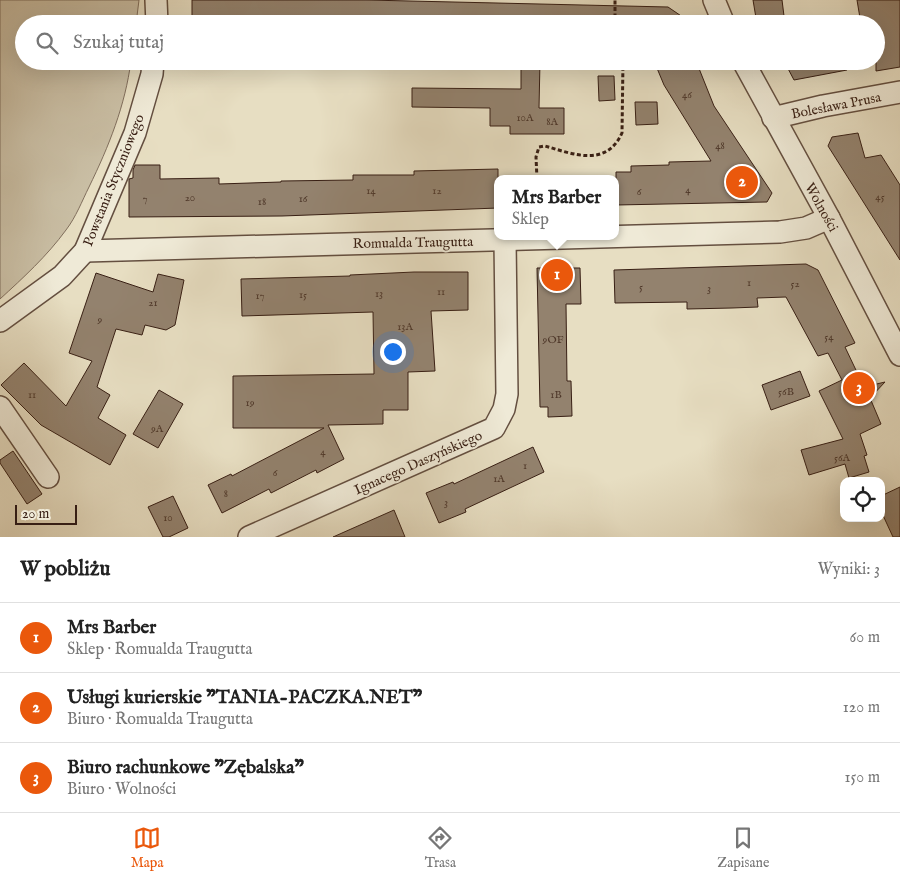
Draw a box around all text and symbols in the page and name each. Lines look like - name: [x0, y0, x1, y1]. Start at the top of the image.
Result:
- search box: [15, 15, 885, 70]
- icon: search: [33, 29, 61, 57]
- text: Szukaj tutaj: [73, 31, 164, 55]
- house number: 46: [682, 88, 692, 102]
- street label: Bolesława Prusa: [790, 88, 884, 124]
- street label: Powstania Styczniowego: [79, 111, 149, 249]
- house number: 10A: [517, 111, 534, 125]
- house number: 8A: [546, 115, 558, 129]
- house number: 48: [715, 139, 725, 153]
- pin: 2: [726, 163, 758, 201]
- popup: [494, 175, 619, 240]
- street label: Wolności: [800, 180, 842, 236]
- house number: 4: [685, 183, 691, 197]
- house number: 14: [366, 184, 376, 198]
- house number: 12: [432, 184, 442, 198]
- house number: 6: [637, 185, 642, 199]
- text: Mrs Barber: [512, 186, 601, 210]
- house number: 45: [875, 190, 885, 204]
- house number: 20: [185, 191, 195, 205]
- house number: 7: [142, 192, 148, 206]
- house number: 16: [299, 192, 308, 206]
- house number: 18: [258, 195, 266, 209]
- text: Sklep: [512, 210, 549, 230]
- street label: Romualda Traugutta: [353, 233, 474, 253]
- pin: 1: [541, 256, 573, 294]
- house number: 1: [747, 276, 751, 290]
- house number: 52: [790, 277, 800, 291]
- house number: 5: [639, 280, 643, 294]
- house number: 3: [707, 282, 711, 296]
- house number: 11: [437, 285, 445, 299]
- house number: 13: [375, 287, 383, 301]
- house number: 15: [299, 288, 307, 302]
- house number: 17: [255, 289, 265, 303]
- house number: 21: [148, 296, 158, 310]
- house number: 9: [97, 313, 103, 327]
- house number: 13A: [397, 320, 413, 334]
- house number: 54: [824, 330, 834, 344]
- house number: 9OF: [542, 333, 563, 347]
- your location: [380, 339, 406, 365]
- pin: 3: [843, 369, 875, 407]
- house number: 56B: [778, 385, 794, 399]
- house number: 11: [28, 388, 36, 402]
- house number: 1B: [550, 388, 562, 402]
- house number: 19: [246, 396, 255, 410]
- house number: 9A: [150, 422, 164, 436]
- street label: Ignacego Daszyńskiego: [352, 426, 486, 499]
- house number: 4: [320, 445, 326, 459]
- house number: 56A: [834, 451, 851, 465]
- house number: 1: [523, 459, 527, 473]
- house number: 6: [273, 466, 278, 480]
- house number: 1A: [493, 472, 505, 486]
- map controls: [840, 477, 885, 522]
- button: locate: [840, 477, 885, 522]
- house number: 8: [224, 487, 228, 501]
- house number: 3: [444, 496, 448, 510]
- scale bar: [15, 502, 78, 525]
- text: 20 m: [22, 505, 49, 523]
- house number: 10: [163, 511, 173, 525]
- text: W pobliżu: [20, 556, 110, 583]
- text: Wyniki: 3: [818, 560, 880, 580]
- text: Mrs Barber: [67, 616, 156, 640]
- text: 1: [33, 628, 39, 648]
- text: 60 m: [850, 628, 880, 648]
- text: Sklep · Romualda Traugutta: [67, 640, 252, 660]
- text: Usługi kurierskie "TANIA-PACZKA.NET": [67, 686, 422, 710]
- text: 2: [32, 698, 40, 718]
- text: 120 m: [843, 698, 880, 718]
- text: Biuro · Romualda Traugutta: [67, 710, 253, 730]
- text: Biuro rachunkowe "Zębalska": [67, 756, 304, 780]
- text: 3: [33, 768, 39, 788]
- text: 150 m: [845, 768, 880, 788]
- text: Biuro · Wolności: [67, 780, 176, 800]
- tab: Mapa: [131, 824, 163, 872]
- tab: Trasa: [425, 824, 456, 872]
- tab: Zapisane: [717, 824, 769, 872]

